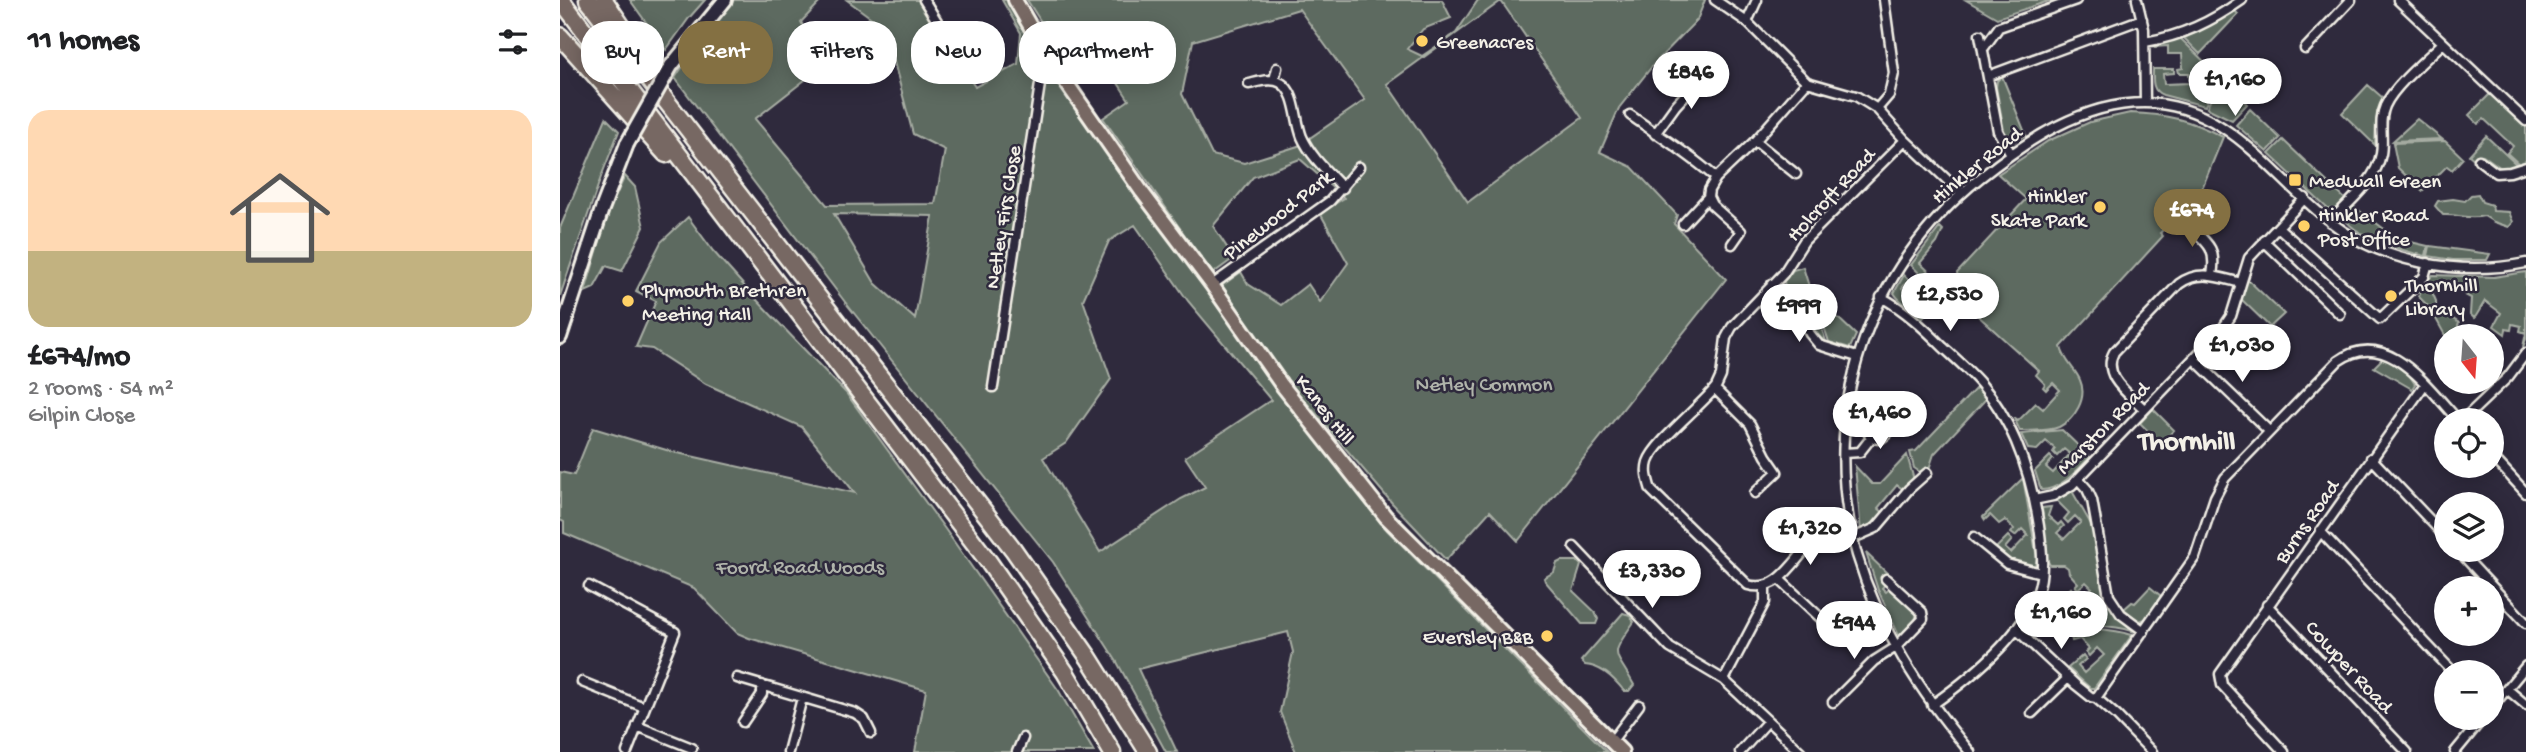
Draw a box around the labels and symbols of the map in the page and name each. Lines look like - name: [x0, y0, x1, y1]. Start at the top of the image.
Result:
- place label: Greenacres: [1436, 32, 1534, 57]
- marker: Greenacres: [1414, 33, 1430, 49]
- pin: £846: [1650, 52, 1732, 111]
- pin: £1,160: [2178, 58, 2292, 118]
- street label: Hinkler Road: [1928, 121, 2030, 211]
- street label: Netley Firs Close: [982, 143, 1029, 291]
- street label: Holcroft Road: [1783, 143, 1883, 248]
- street label: Pinewood Park: [1219, 165, 1341, 268]
- place label: Medwall Green: [2309, 171, 2441, 196]
- marker: Medwall Green: [2287, 172, 2303, 188]
- place label: Hinkler Skate Park: [1991, 186, 2089, 235]
- pin: £674: [2151, 190, 2233, 249]
- marker: Hinkler Skate Park: [2092, 199, 2108, 215]
- place label: Hinkler Road Post Office: [2317, 205, 2429, 254]
- marker: Hinkler Road Post Office: [2296, 218, 2312, 234]
- pin: £2,530: [1893, 274, 2007, 333]
- place label: Thornhill Library: [2404, 275, 2478, 324]
- place label: Plymouth Brethren Meeting Hall: [641, 280, 806, 329]
- pin: £999: [1758, 284, 1840, 344]
- marker: Thornhill Library: [2383, 288, 2399, 304]
- marker: Plymouth Brethren Meeting Hall: [620, 293, 636, 309]
- pin: £1,030: [2185, 324, 2299, 384]
- north arrow: [2434, 324, 2504, 394]
- street label: Kanes Hill: [1288, 371, 1359, 451]
- park label: Netley Common: [1416, 374, 1552, 399]
- street label: Marston Road: [2053, 376, 2158, 481]
- pin: £1,460: [1823, 392, 1937, 451]
- district label: Thornhill: [2136, 427, 2236, 460]
- street label: Burns Road: [2270, 475, 2348, 571]
- pin: £1,320: [1753, 508, 1867, 567]
- pin: £3,330: [1595, 550, 1709, 610]
- park label: Foord Road Woods: [715, 557, 885, 582]
- pin: £1,160: [2004, 592, 2118, 651]
- pin: £944: [1813, 602, 1895, 661]
- street label: Cowper Road: [2298, 617, 2398, 721]
- place label: Eversley B&B: [1423, 627, 1534, 652]
- marker: Eversley B&B: [1539, 628, 1555, 644]

